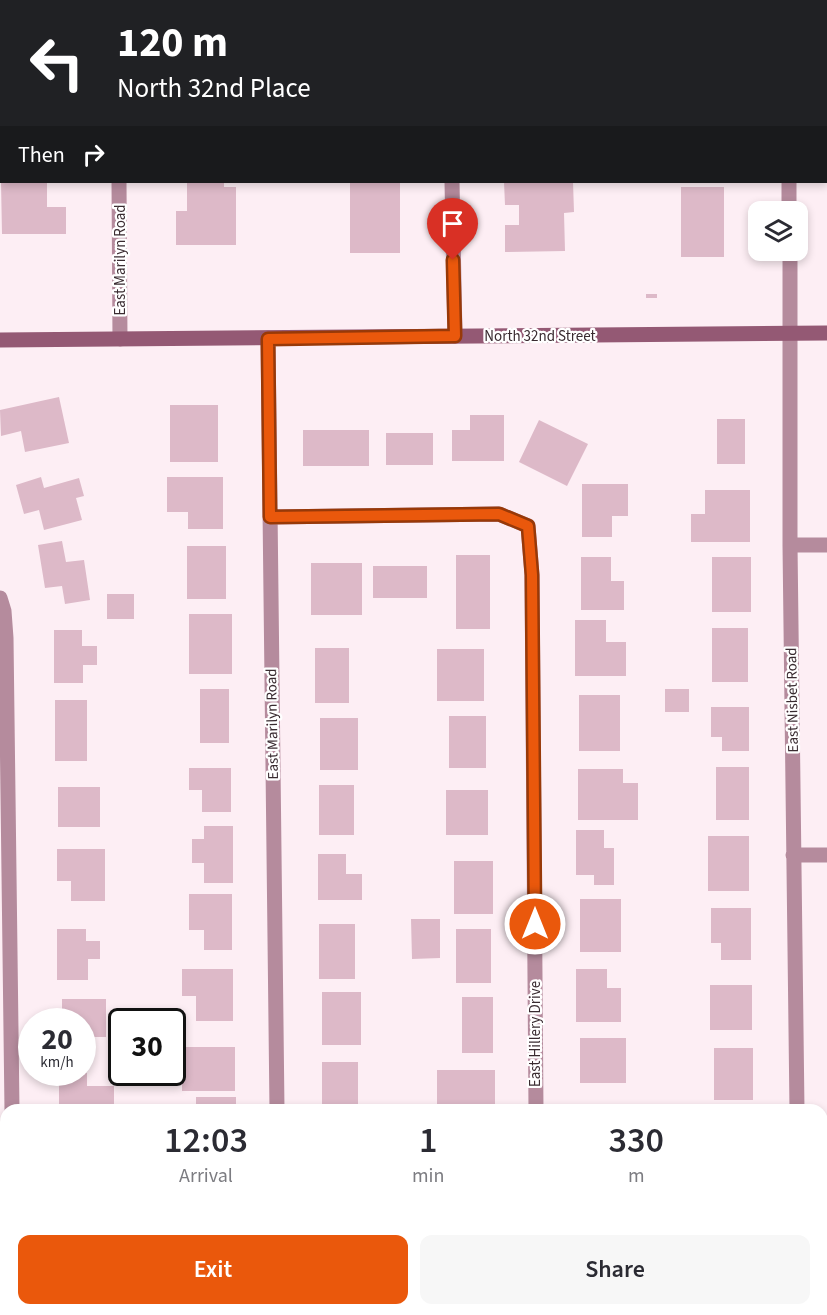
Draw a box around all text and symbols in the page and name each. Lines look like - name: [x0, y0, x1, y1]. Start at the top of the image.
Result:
- text: 120 m: [117, 13, 228, 73]
- icon: left: [18, 24, 96, 102]
- text: North 32nd Place: [117, 69, 311, 108]
- icon: right: [77, 138, 110, 171]
- text: Then: [18, 139, 65, 171]
- pin: [427, 198, 478, 260]
- map controls: [748, 201, 808, 261]
- button: layers: [748, 201, 808, 261]
- street label: East Marilyn Road: [110, 204, 131, 316]
- icon: arrive: [436, 207, 469, 240]
- street label: North 32nd Street: [484, 326, 596, 347]
- street label: East Nisbet Road: [781, 647, 804, 753]
- street label: East Marilyn Road: [261, 668, 284, 780]
- position arrow: [503, 892, 567, 956]
- street label: East Hillery Drive: [525, 981, 546, 1087]
- speed limit sign: 30: [108, 1008, 186, 1086]
- text: 20: [41, 1018, 73, 1061]
- text: km/h: [40, 1052, 74, 1073]
- text: 12:03: [164, 1115, 248, 1166]
- text: 1: [419, 1115, 437, 1166]
- text: 330: [608, 1115, 664, 1166]
- text: Arrival: [179, 1162, 233, 1190]
- text: min: [412, 1162, 444, 1190]
- text: m: [628, 1162, 644, 1190]
- button: Exit: [18, 1235, 408, 1304]
- button: Share: [420, 1235, 810, 1304]

